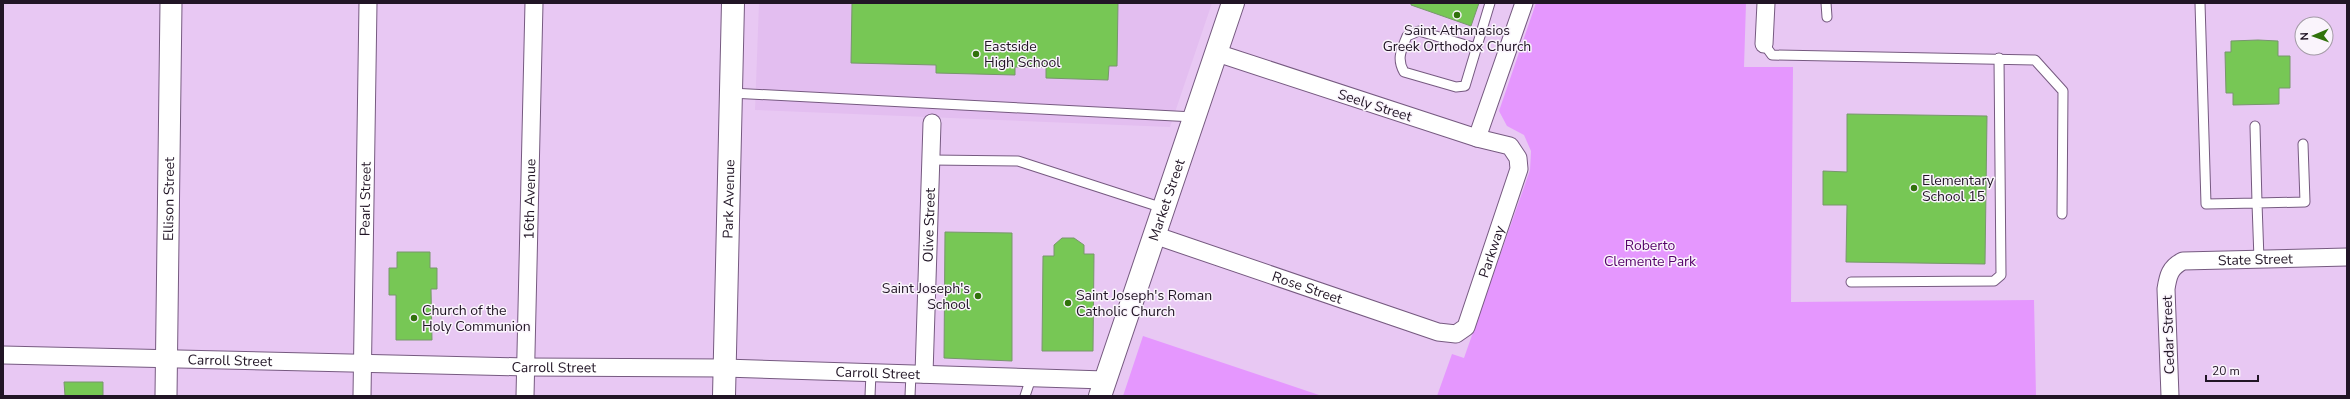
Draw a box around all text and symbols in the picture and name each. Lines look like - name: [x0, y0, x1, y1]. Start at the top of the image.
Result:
- marker: Saint Athanasios Greek Orthodox Church: [1452, 10, 1462, 20]
- north arrow: [2294, 16, 2334, 56]
- place label: Saint Athanasios Greek Orthodox Church: [1383, 21, 1531, 56]
- text: N: [2297, 32, 2312, 41]
- place label: Eastside High School: [984, 37, 1061, 72]
- marker: Eastside High School: [971, 49, 981, 59]
- street label: Seely Street: [1336, 85, 1414, 126]
- street label: Market Street: [1144, 156, 1190, 244]
- street label: Ellison Street: [159, 157, 179, 241]
- street label: 16th Avenue: [520, 158, 540, 240]
- street label: Park Avenue: [719, 159, 739, 239]
- street label: Pearl Street: [355, 162, 376, 236]
- place label: Elementary School 15: [1922, 171, 1995, 206]
- marker: Elementary School 15: [1909, 183, 1919, 193]
- street label: Olive Street: [919, 187, 940, 263]
- street label: Parkway: [1474, 222, 1510, 280]
- park label: Roberto Clemente Park: [1604, 236, 1697, 271]
- street label: State Street: [2218, 249, 2293, 270]
- street label: Rose Street: [1270, 267, 1345, 309]
- place label: Saint Joseph's School: [882, 279, 971, 314]
- place label: Saint Joseph's Roman Catholic Church: [1076, 286, 1212, 321]
- marker: Saint Joseph's School: [973, 291, 983, 301]
- street label: Cedar Street: [2158, 295, 2179, 375]
- marker: Saint Joseph's Roman Catholic Church: [1063, 298, 1073, 308]
- place label: Church of the Holy Communion: [422, 301, 531, 336]
- marker: Church of the Holy Communion: [409, 313, 419, 323]
- street label: Carroll Street: [187, 350, 273, 371]
- scale bar: [2206, 357, 2258, 383]
- street label: Carroll Street: [511, 358, 596, 377]
- street label: Carroll Street: [835, 363, 920, 384]
- text: 20 m: [2212, 363, 2240, 379]

